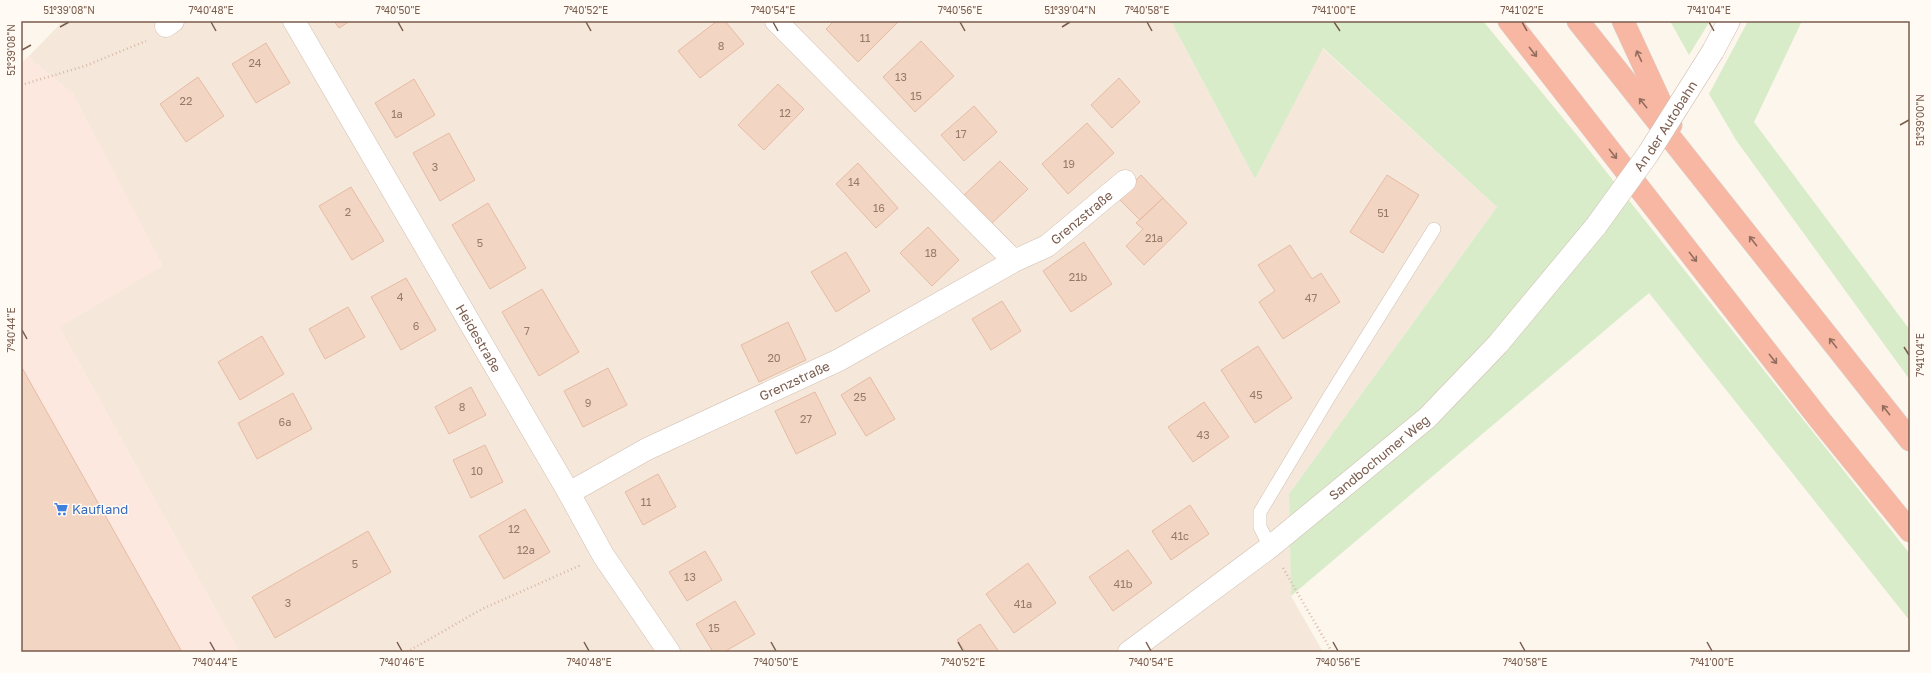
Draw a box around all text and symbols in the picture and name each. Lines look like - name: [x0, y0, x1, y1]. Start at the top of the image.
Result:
- text: 51°39'08"N: [43, 4, 95, 16]
- text: 7°40'48"E: [189, 4, 234, 16]
- text: 7°40'50"E: [376, 4, 420, 16]
- text: 7°40'52"E: [564, 4, 608, 16]
- text: 7°40'54"E: [751, 4, 795, 16]
- text: 7°40'56"E: [938, 4, 982, 16]
- text: 51°39'04"N: [1044, 4, 1096, 16]
- text: 7°40'58"E: [1125, 4, 1169, 16]
- text: 7°41'00"E: [1312, 4, 1356, 16]
- text: 7°41'02"E: [1500, 4, 1544, 16]
- text: 7°41'04"E: [1687, 4, 1731, 16]
- text: 51°39'08"N: [5, 24, 17, 76]
- house number: 11: [860, 31, 870, 44]
- house number: 8: [718, 39, 725, 52]
- one-way arrow: [1528, 46, 1537, 57]
- one-way arrow: [1635, 51, 1643, 63]
- house number: 24: [248, 56, 262, 69]
- house number: 13: [895, 70, 907, 83]
- street label: An der Autobahn: [1630, 77, 1700, 174]
- house number: 15: [910, 89, 922, 102]
- house number: 22: [180, 94, 192, 107]
- text: 51°39'00"N: [1914, 94, 1926, 146]
- one-way arrow: [1639, 98, 1648, 109]
- house number: 12: [779, 106, 791, 119]
- house number: 1a: [391, 107, 403, 120]
- house number: 17: [955, 127, 967, 140]
- one-way arrow: [1608, 149, 1617, 160]
- house number: 19: [1063, 157, 1075, 170]
- house number: 3: [432, 160, 438, 173]
- house number: 14: [848, 175, 860, 188]
- street label: Grenzstraße: [1047, 187, 1116, 248]
- house number: 16: [873, 201, 885, 214]
- house number: 2: [345, 205, 351, 218]
- house number: 51: [1377, 206, 1389, 219]
- house number: 21a: [1145, 231, 1163, 244]
- house number: 5: [477, 236, 483, 249]
- one-way arrow: [1748, 236, 1757, 247]
- house number: 18: [925, 246, 937, 259]
- one-way arrow: [1688, 251, 1697, 262]
- house number: 21b: [1069, 270, 1087, 283]
- house number: 4: [397, 290, 404, 303]
- house number: 47: [1305, 291, 1317, 304]
- street label: Heidestraße: [453, 301, 505, 375]
- text: 7°40'44"E: [5, 308, 17, 353]
- house number: 6: [413, 319, 420, 332]
- house number: 7: [524, 324, 530, 337]
- text: 7°41'04"E: [1914, 333, 1926, 377]
- one-way arrow: [1829, 338, 1837, 349]
- house number: 20: [767, 351, 781, 364]
- one-way arrow: [1769, 354, 1777, 365]
- street label: Grenzstraße: [757, 357, 832, 404]
- house number: 45: [1249, 388, 1263, 401]
- house number: 25: [854, 390, 866, 403]
- house number: 9: [585, 396, 591, 409]
- house number: 8: [459, 400, 466, 413]
- one-way arrow: [1881, 404, 1890, 415]
- street label: Sandbochumer Weg: [1326, 411, 1433, 503]
- house number: 27: [800, 412, 812, 425]
- house number: 6a: [279, 415, 291, 428]
- house number: 43: [1196, 428, 1210, 441]
- house number: 10: [471, 464, 483, 477]
- house number: 11: [641, 495, 651, 508]
- supermarket icon: Kaufland: [53, 501, 69, 517]
- place label: Kaufland: [72, 501, 128, 517]
- house number: 12: [508, 522, 520, 535]
- house number: 41c: [1171, 529, 1189, 542]
- house number: 12a: [517, 543, 535, 556]
- house number: 5: [352, 557, 358, 570]
- house number: 13: [684, 570, 696, 583]
- house number: 41b: [1114, 577, 1133, 590]
- house number: 3: [285, 596, 291, 609]
- house number: 41a: [1014, 597, 1032, 610]
- house number: 15: [708, 621, 720, 634]
- text: 7°40'44"E: [193, 656, 238, 668]
- text: 7°40'46"E: [380, 656, 424, 668]
- text: 7°40'48"E: [567, 656, 612, 668]
- text: 7°40'50"E: [754, 656, 798, 668]
- text: 7°40'52"E: [941, 656, 985, 668]
- text: 7°40'54"E: [1129, 656, 1173, 668]
- text: 7°40'56"E: [1316, 656, 1360, 668]
- text: 7°40'58"E: [1503, 656, 1547, 668]
- text: 7°41'00"E: [1690, 656, 1734, 668]

